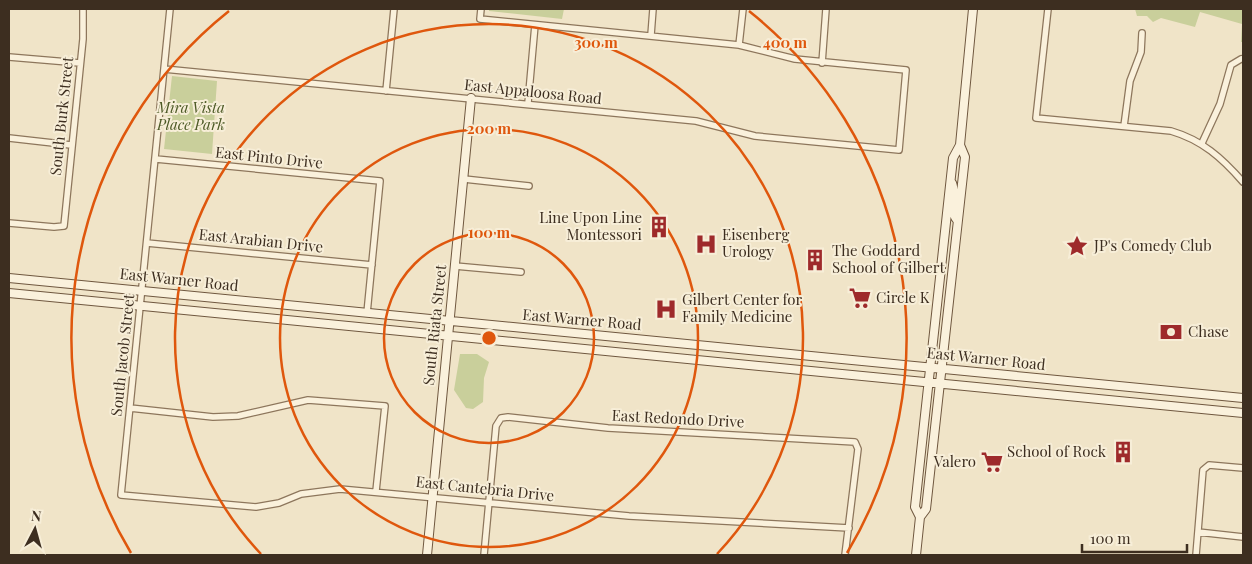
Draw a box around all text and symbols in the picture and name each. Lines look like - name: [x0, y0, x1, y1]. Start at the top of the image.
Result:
- text: 300 m: [574, 32, 618, 52]
- text: 400 m: [763, 32, 808, 52]
- street label: South Burk Street: [45, 55, 77, 176]
- street label: East Appaloosa Road: [463, 74, 603, 108]
- park label: Mira Vista Place Park: [156, 97, 225, 134]
- text: 200 m: [467, 118, 512, 138]
- street label: East Pinto Drive: [214, 141, 324, 173]
- place label: Line Upon Line Montessori: [539, 207, 643, 244]
- building icon: Line Upon Line Montessori: [646, 214, 672, 240]
- text: 100 m: [468, 222, 511, 242]
- street label: East Arabian Drive: [198, 224, 324, 256]
- place label: Eisenberg Urology: [722, 224, 789, 261]
- hospital icon: Eisenberg Urology: [693, 231, 719, 257]
- place icon: JP's Comedy Club: [1064, 233, 1090, 259]
- place label: JP's Comedy Club: [1093, 235, 1212, 255]
- place label: The Goddard School of Gilbert: [832, 240, 945, 277]
- building icon: The Goddard School of Gilbert: [802, 247, 828, 273]
- street label: East Warner Road: [119, 263, 240, 295]
- street label: South Riata Street: [418, 263, 450, 386]
- supermarket icon: Circle K: [847, 285, 873, 311]
- place label: Circle K: [876, 287, 930, 307]
- place label: Gilbert Center for Family Medicine: [682, 289, 803, 326]
- street label: South Jacob Street: [106, 292, 138, 417]
- hospital icon: Gilbert Center for Family Medicine: [653, 296, 679, 322]
- street label: East Warner Road: [522, 304, 643, 334]
- bank icon: Chase: [1158, 319, 1184, 345]
- place label: Chase: [1188, 321, 1229, 341]
- centre of rings: [480, 329, 498, 347]
- street label: East Warner Road: [926, 342, 1047, 374]
- street label: East Redondo Drive: [611, 405, 745, 431]
- building icon: School of Rock: [1110, 439, 1136, 465]
- place label: School of Rock: [1007, 441, 1107, 461]
- supermarket icon: Valero: [979, 449, 1005, 475]
- place label: Valero: [933, 451, 976, 471]
- street label: East Cantebria Drive: [415, 471, 555, 505]
- north arrow: [10, 504, 60, 554]
- text: N: [30, 506, 42, 526]
- scale bar: [1082, 522, 1187, 554]
- text: 100 m: [1090, 528, 1131, 548]

